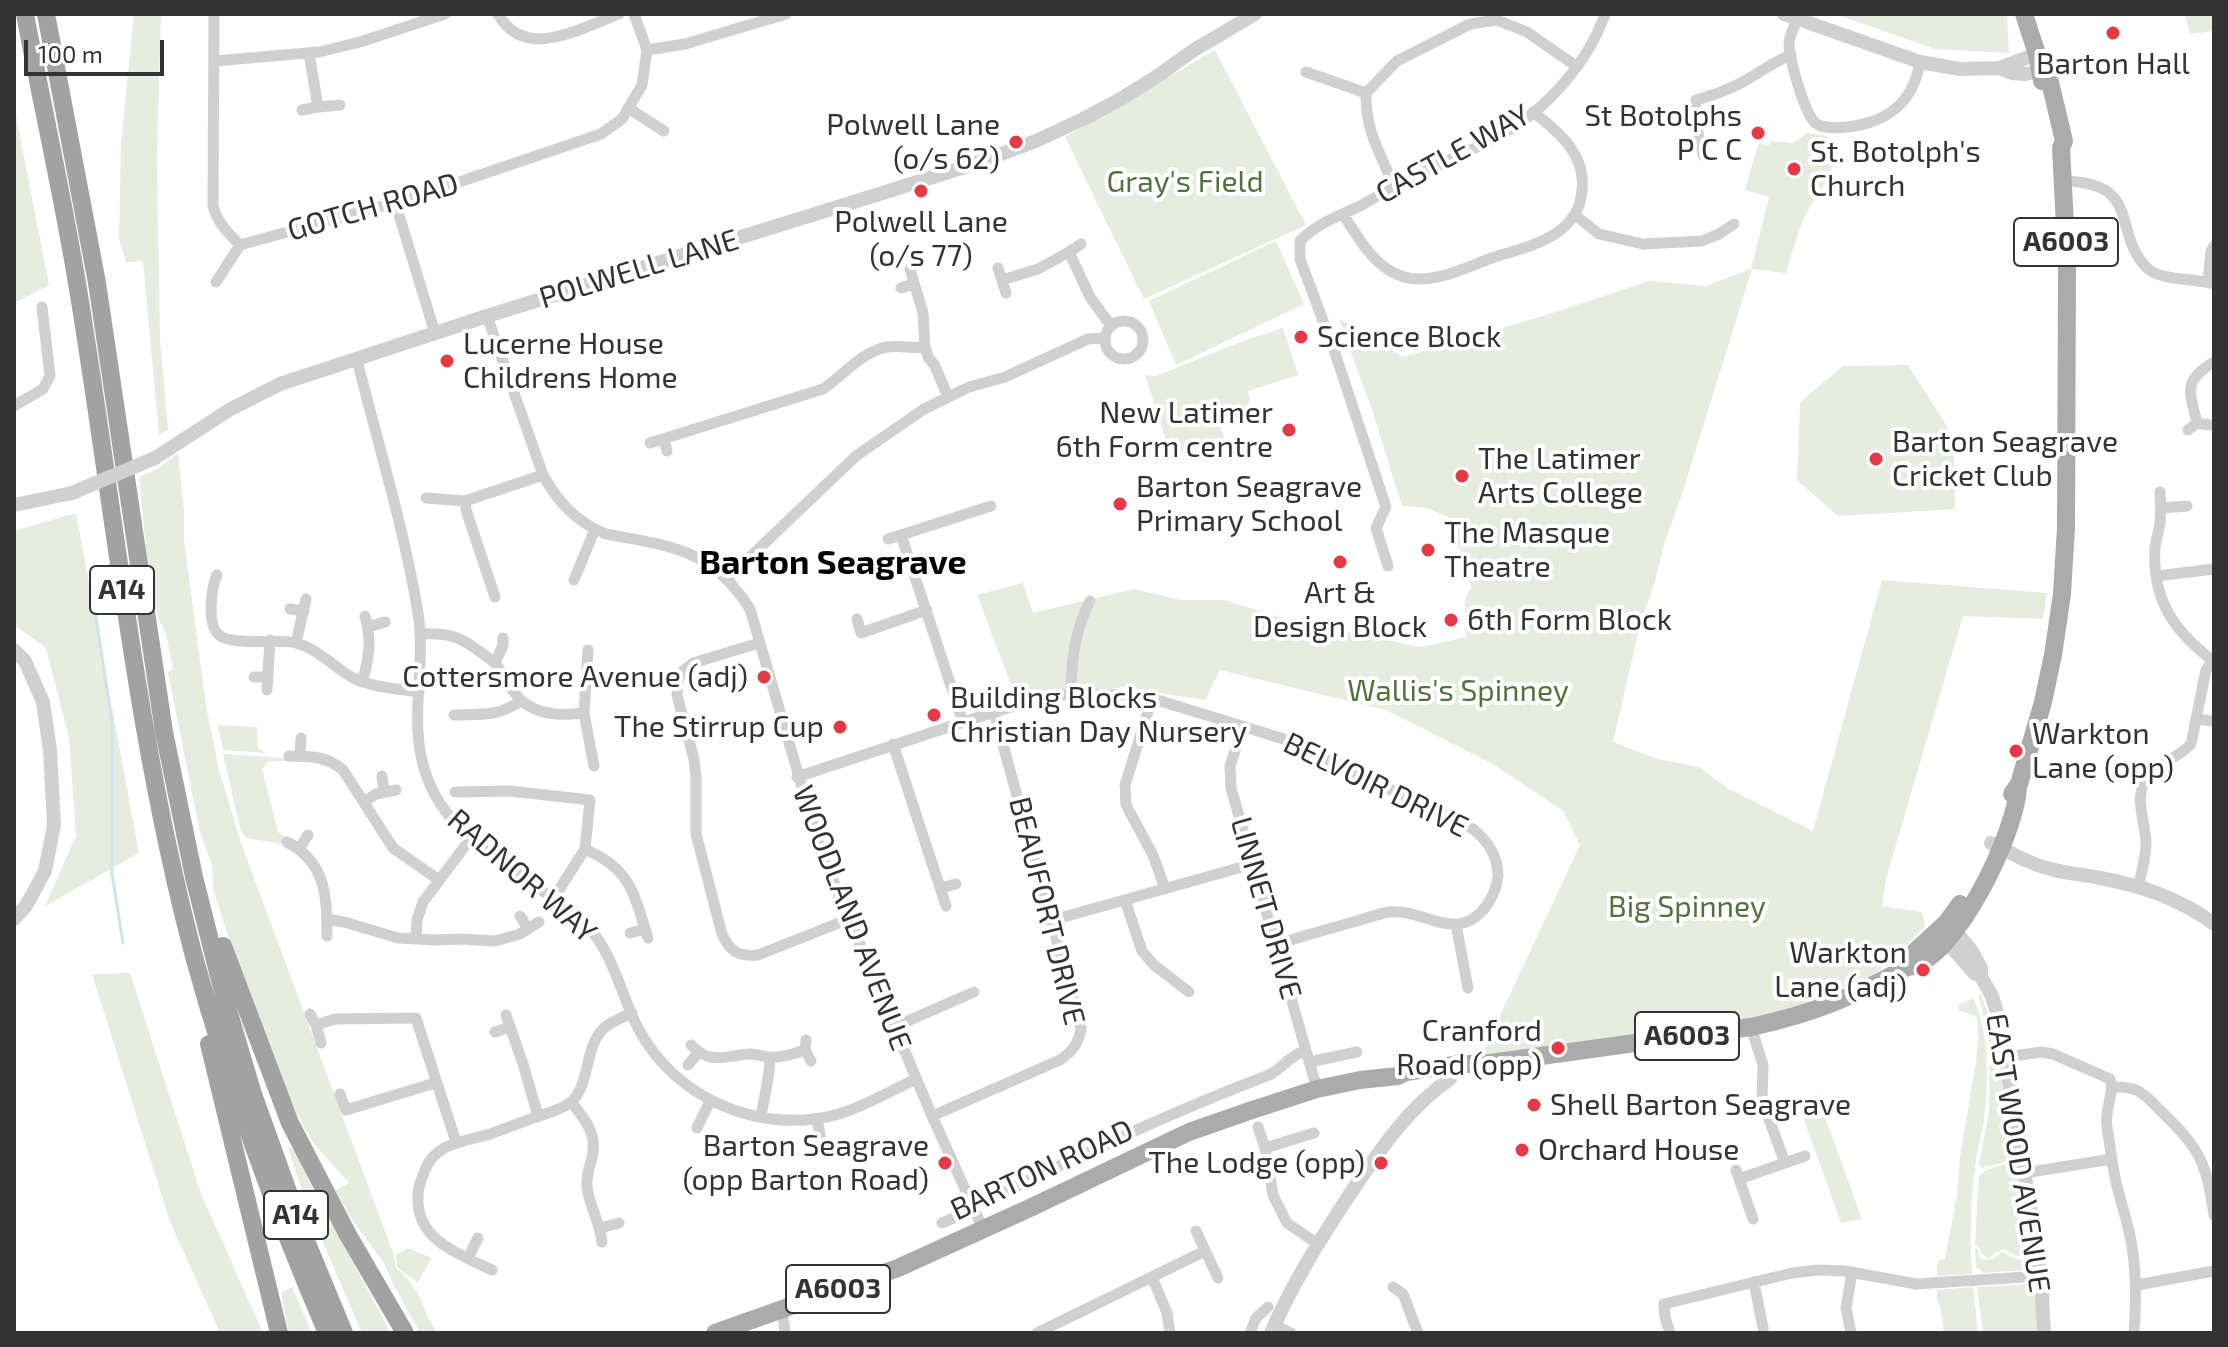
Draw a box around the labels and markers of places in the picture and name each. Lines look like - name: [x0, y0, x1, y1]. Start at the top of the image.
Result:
- marker: Barton Hall: [2104, 24, 2122, 42]
- place label: Barton Hall: [2036, 46, 2190, 82]
- place label: St Botolphs P C C: [1584, 98, 1742, 168]
- place label: Polwell Lane (o/s 62): [826, 107, 1000, 178]
- marker: St Botolphs P C C: [1749, 124, 1767, 142]
- marker: Polwell Lane (o/s 62): [1007, 133, 1025, 151]
- place label: St. Botolph's Church: [1810, 134, 1981, 204]
- marker: St. Botolph's Church: [1785, 160, 1803, 178]
- marker: Polwell Lane (o/s 77): [912, 182, 930, 200]
- place label: Polwell Lane (o/s 77): [834, 204, 1008, 274]
- place label: Science Block: [1317, 319, 1501, 355]
- place label: Lucerne House Childrens Home: [463, 326, 678, 396]
- marker: Science Block: [1292, 328, 1310, 346]
- marker: Lucerne House Childrens Home: [438, 352, 456, 370]
- place label: New Latimer 6th Form centre: [1055, 395, 1273, 466]
- marker: New Latimer 6th Form centre: [1280, 421, 1298, 439]
- place label: Barton Seagrave Cricket Club: [1892, 424, 2118, 494]
- place label: The Latimer Arts College: [1478, 441, 1643, 512]
- marker: Barton Seagrave Cricket Club: [1867, 450, 1885, 468]
- marker: The Latimer Arts College: [1453, 467, 1471, 485]
- place label: Barton Seagrave Primary School: [1136, 469, 1362, 540]
- marker: Barton Seagrave Primary School: [1111, 495, 1129, 513]
- place label: The Masque Theatre: [1444, 515, 1610, 586]
- marker: The Masque Theatre: [1419, 541, 1437, 559]
- marker: Art & Design Block: [1331, 553, 1349, 571]
- place label: Art & Design Block: [1253, 575, 1427, 646]
- place label: 6th Form Block: [1467, 602, 1672, 638]
- marker: 6th Form Block: [1442, 611, 1460, 629]
- place label: Cottersmore Avenue (adj): [402, 659, 748, 695]
- marker: Cottersmore Avenue (adj): [755, 668, 773, 686]
- place label: Building Blocks Christian Day Nursery: [950, 680, 1247, 750]
- marker: Building Blocks Christian Day Nursery: [925, 706, 943, 724]
- place label: The Stirrup Cup: [614, 709, 824, 745]
- place label: Warkton Lane (opp): [2032, 716, 2174, 786]
- marker: The Stirrup Cup: [831, 718, 849, 736]
- marker: Warkton Lane (opp): [2007, 742, 2025, 760]
- place label: Warkton Lane (adj): [1774, 935, 1907, 1006]
- marker: Warkton Lane (adj): [1914, 961, 1932, 979]
- place label: Cranford Road (opp): [1396, 1013, 1542, 1084]
- marker: Cranford Road (opp): [1549, 1039, 1567, 1057]
- place label: Shell Barton Seagrave: [1550, 1087, 1851, 1123]
- marker: Shell Barton Seagrave: [1525, 1096, 1543, 1114]
- place label: Barton Seagrave (opp Barton Road): [682, 1128, 929, 1198]
- place label: Orchard House: [1538, 1132, 1739, 1168]
- marker: Orchard House: [1513, 1141, 1531, 1159]
- place label: The Lodge (opp): [1148, 1145, 1365, 1181]
- marker: Barton Seagrave (opp Barton Road): [936, 1154, 954, 1172]
- marker: The Lodge (opp): [1372, 1154, 1390, 1172]

